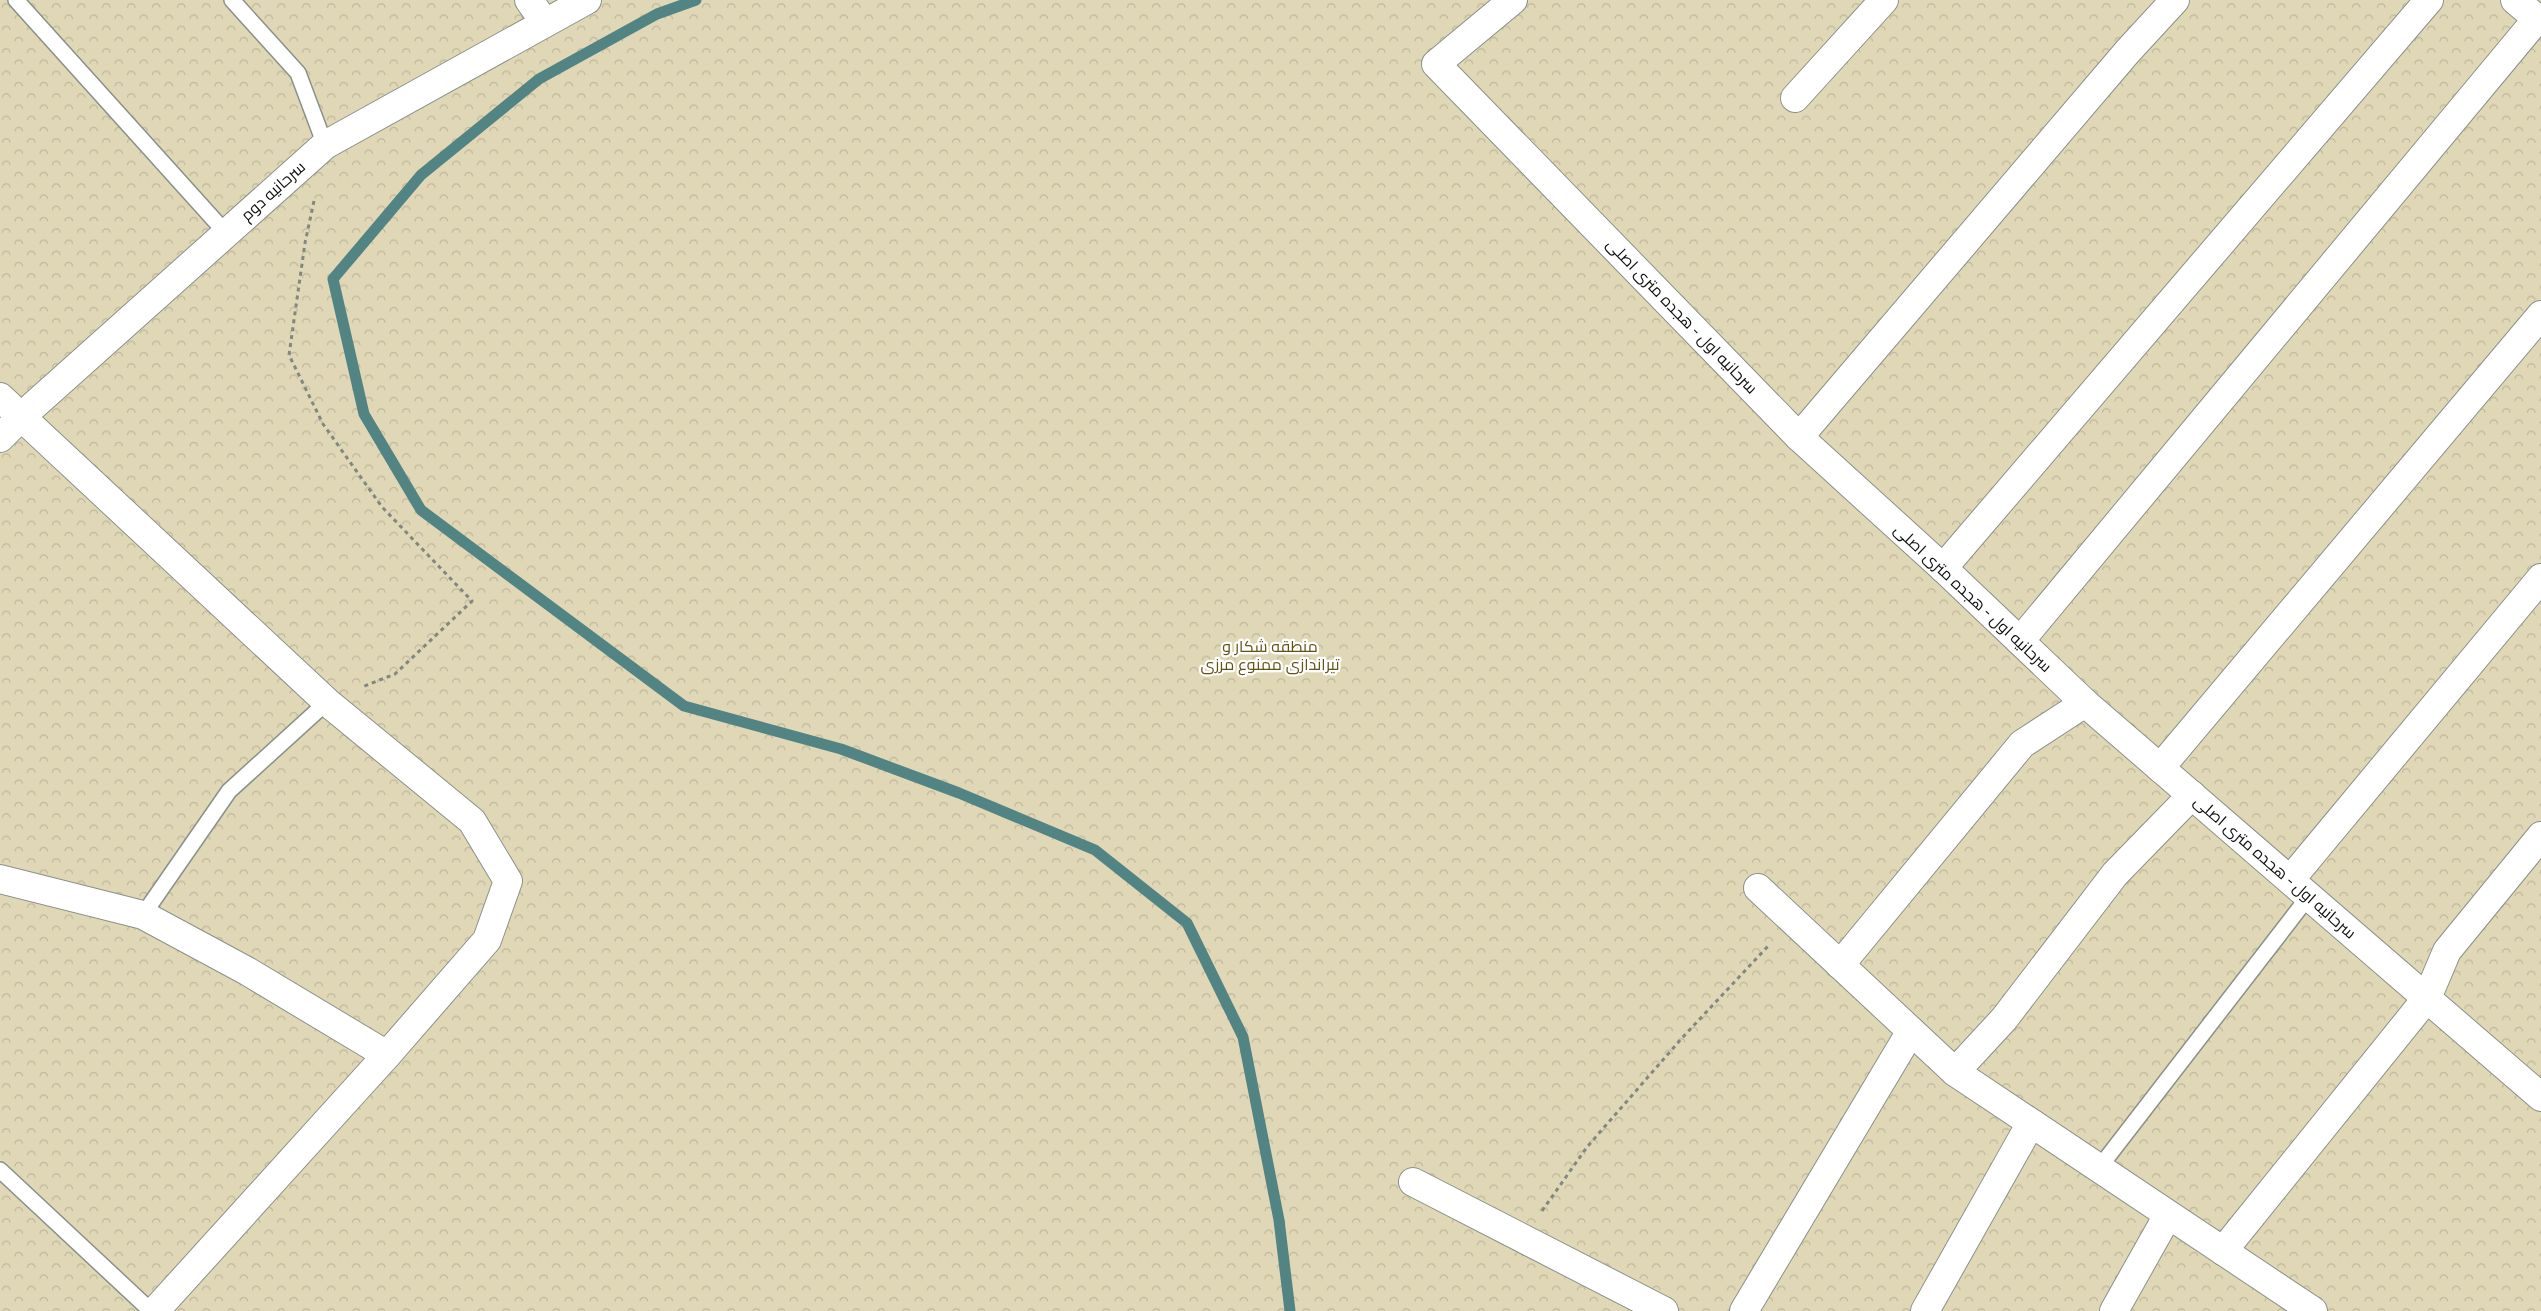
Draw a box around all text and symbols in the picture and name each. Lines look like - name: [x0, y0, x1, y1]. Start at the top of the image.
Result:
- street label: سرحانیه دوم: [237, 157, 310, 226]
- street label: سرحانیه اول - هجده متری اصلی: [1602, 234, 1761, 398]
- street label: سرحانیه اول - هجده متری اصلی: [1890, 520, 2056, 677]
- park label: منطقه شکار و تیراندازی ممنوع مرزی: [1201, 637, 1340, 676]
- street label: سرحانیه اول - هجده متری اصلی: [2189, 791, 2360, 943]

